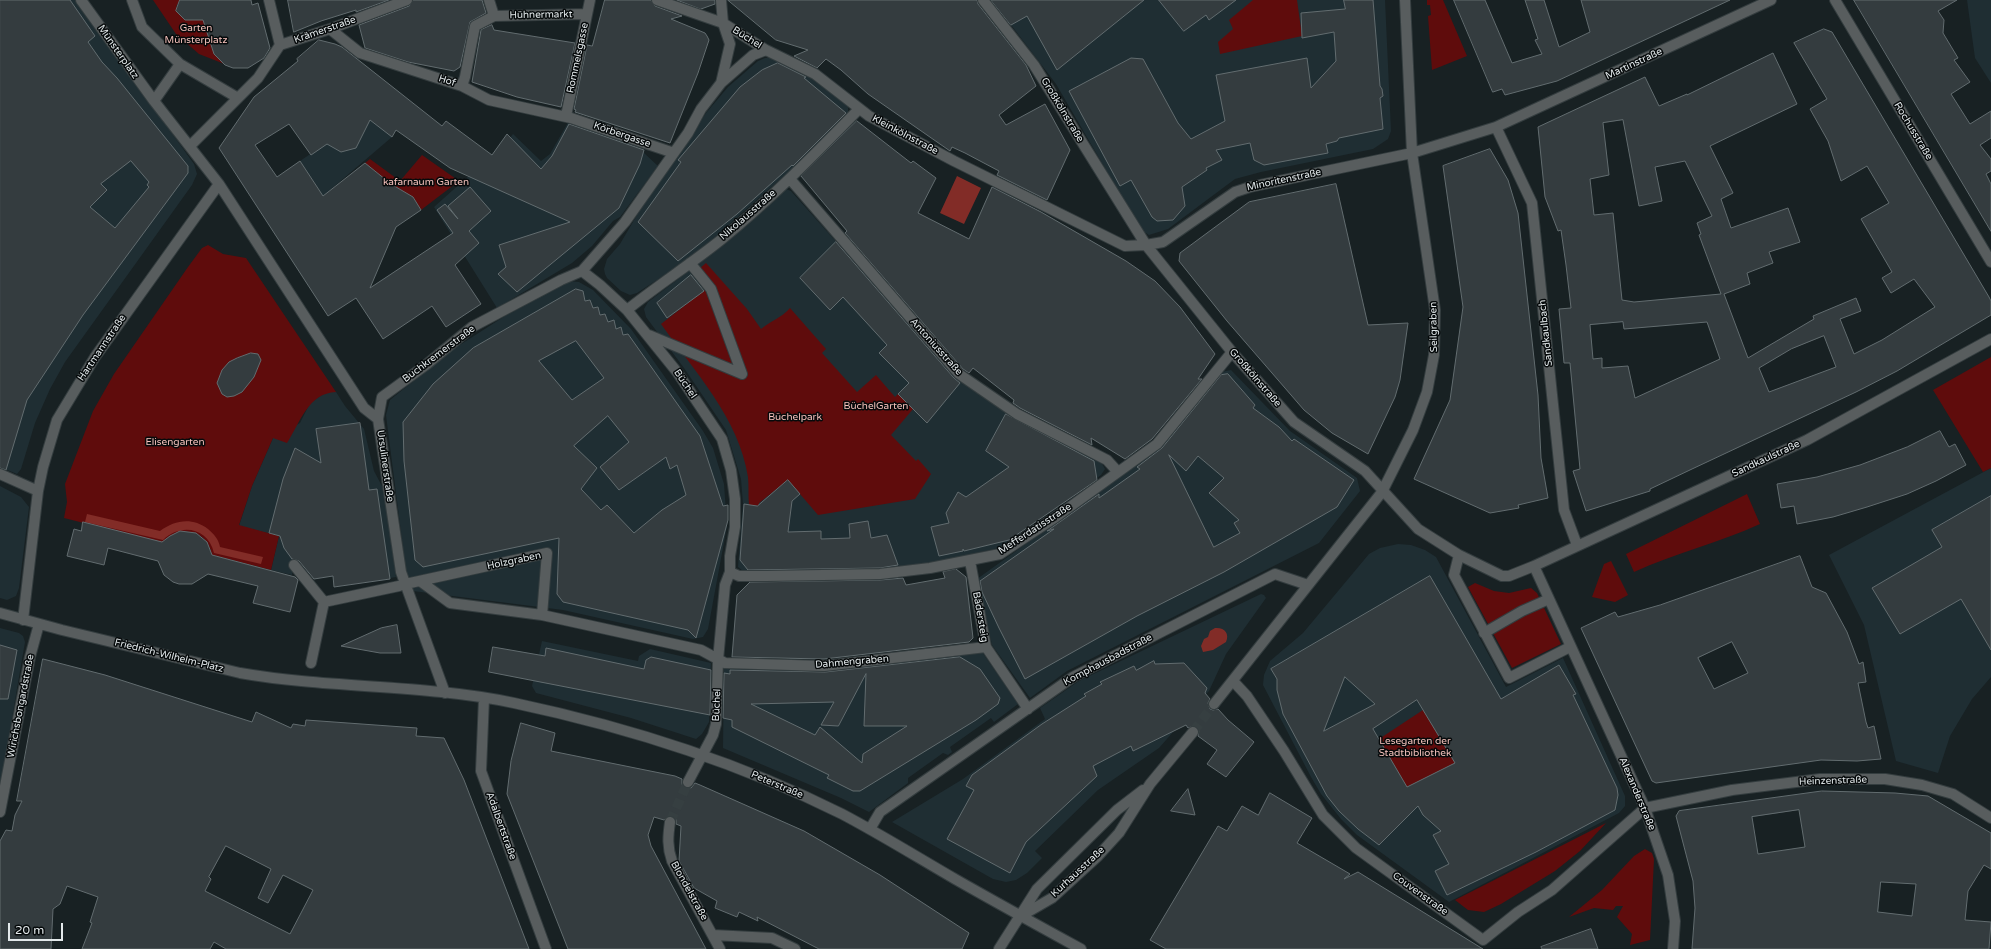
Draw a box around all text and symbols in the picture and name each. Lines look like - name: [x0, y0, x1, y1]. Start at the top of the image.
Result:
- street label: Hühnermarkt: [509, 8, 573, 22]
- street label: Krämerstraße: [293, 14, 357, 46]
- park label: Garten Münsterplatz: [165, 22, 227, 46]
- street label: Rommelsgasse: [565, 22, 591, 94]
- street label: Münsterplatz: [95, 23, 141, 81]
- street label: Büchel: [730, 24, 764, 52]
- street label: Martinstraße: [1604, 46, 1664, 82]
- street label: Hof: [437, 73, 457, 89]
- street label: Großkölnstraße: [1038, 76, 1086, 144]
- street label: Rochusstraße: [1891, 100, 1935, 162]
- street label: Kleinkölnstraße: [870, 113, 940, 157]
- street label: Körbergasse: [592, 120, 652, 150]
- street label: Minoritenstraße: [1246, 166, 1322, 194]
- park label: kafarnaum Garten: [383, 176, 469, 188]
- street label: Nikolausstraße: [717, 187, 779, 243]
- street label: Sandkaulbach: [1537, 299, 1555, 367]
- street label: Seilgraben: [1428, 302, 1440, 352]
- street label: Hartmannstraße: [75, 312, 129, 384]
- street label: Antoniusstraße: [907, 316, 965, 378]
- street label: Buchkremerstraße: [400, 323, 478, 385]
- street label: Großkölnstraße: [1226, 346, 1284, 410]
- street label: Büchel: [671, 367, 699, 401]
- park label: BüchelGarten: [844, 400, 908, 412]
- park label: Büchelpark: [768, 411, 822, 423]
- street label: Ursulinerstraße: [374, 429, 396, 503]
- park label: Elisengarten: [145, 436, 205, 448]
- street label: Sandkaulstraße: [1730, 438, 1802, 480]
- street label: Mefferdatisstraße: [996, 501, 1074, 557]
- street label: Holzgraben: [486, 549, 542, 573]
- street label: Bädersteig: [970, 591, 990, 643]
- street label: Komphausbadstraße: [1062, 632, 1154, 688]
- street label: Friedrich-Wilhelm-Platz: [113, 637, 225, 675]
- street label: Wirichsbongardstraße: [5, 653, 37, 759]
- street label: Dahmengraben: [815, 653, 889, 671]
- street label: Büchel: [710, 688, 724, 722]
- park label: Lesegarten der Stadtbibliothek: [1379, 735, 1451, 758]
- street label: Alexanderstraße: [1616, 756, 1658, 832]
- street label: Peterstraße: [749, 769, 805, 801]
- street label: Heinzenstraße: [1799, 774, 1867, 788]
- street label: Adalbertstraße: [483, 791, 519, 861]
- street label: Kurhausstraße: [1049, 844, 1107, 900]
- street label: Blondelstraße: [668, 859, 710, 923]
- street label: Couvenstraße: [1390, 870, 1450, 918]
- scale bar: [10, 915, 65, 941]
- text: 20 m: [15, 923, 44, 937]

